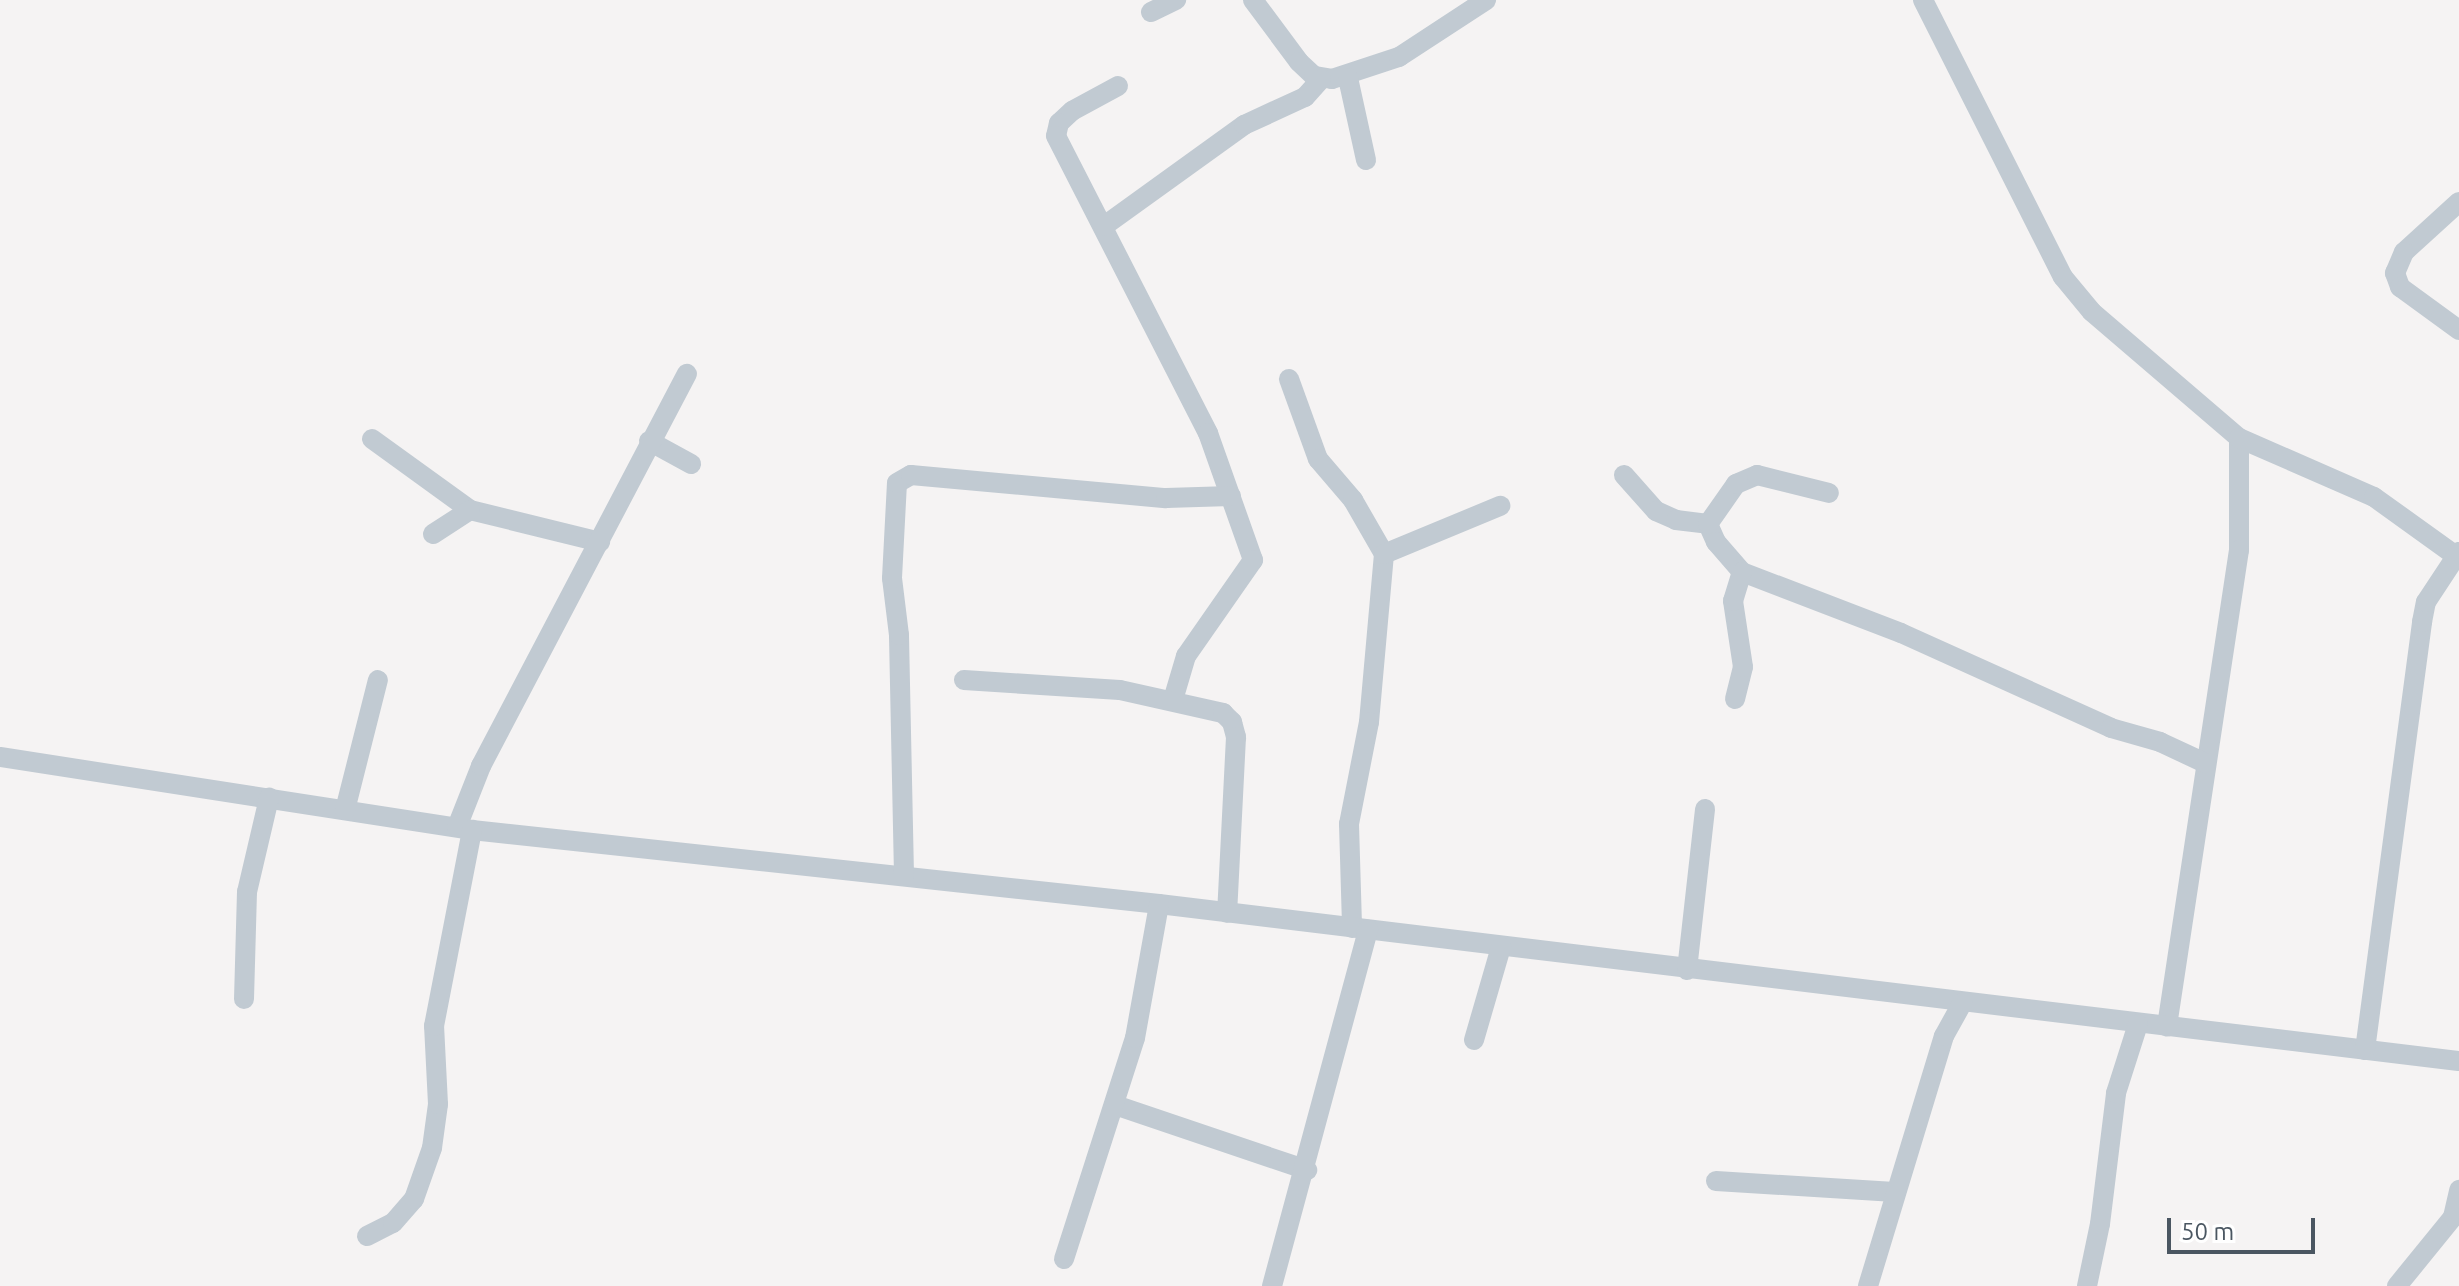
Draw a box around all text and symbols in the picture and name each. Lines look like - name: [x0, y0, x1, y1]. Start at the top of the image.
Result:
- scale bar: [2171, 1202, 2319, 1252]
- text: 50 m: [2181, 1218, 2234, 1245]

